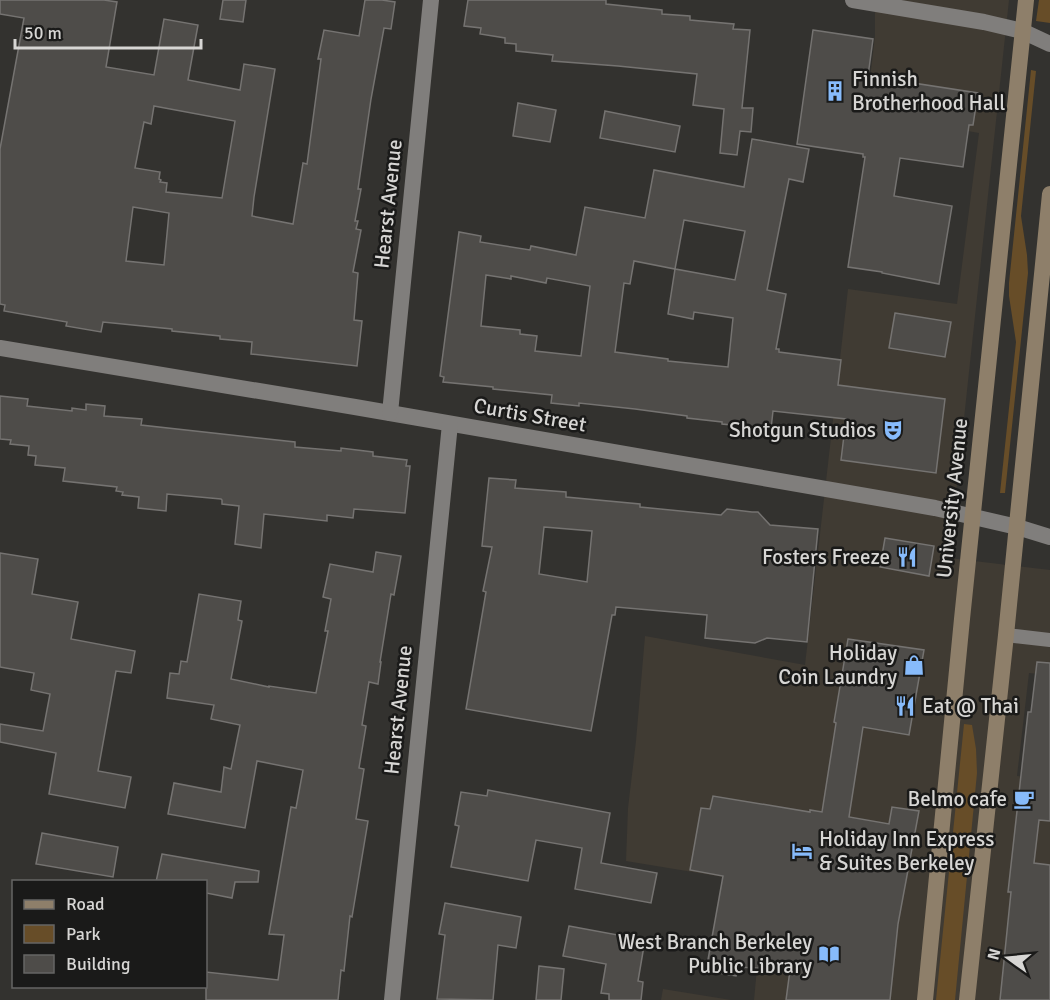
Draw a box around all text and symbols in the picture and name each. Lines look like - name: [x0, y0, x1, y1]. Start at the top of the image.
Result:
- scale bar: [15, 12, 201, 50]
- text: 50 m: [24, 22, 62, 44]
- place label: Finnish Brotherhood Hall: [852, 66, 1005, 116]
- building icon: Finnish Brotherhood Hall: [823, 79, 847, 103]
- street label: Hearst Avenue: [368, 138, 408, 270]
- street label: Curtis Street: [472, 392, 588, 438]
- place label: Shotgun Studios: [729, 417, 876, 443]
- street label: University Avenue: [931, 417, 973, 579]
- theatre icon: Shotgun Studios: [881, 418, 905, 442]
- place label: Fosters Freeze: [762, 544, 890, 570]
- restaurant icon: Fosters Freeze: [895, 545, 919, 569]
- place label: Holiday Coin Laundry: [778, 640, 897, 690]
- street label: Hearst Avenue: [378, 644, 418, 776]
- shop icon: Holiday Coin Laundry: [902, 653, 926, 677]
- place label: Eat @ Thai: [922, 693, 1019, 719]
- restaurant icon: Eat @ Thai: [893, 694, 917, 718]
- place label: Belmo cafe: [907, 786, 1007, 812]
- cafe icon: Belmo cafe: [1012, 787, 1036, 811]
- place label: Holiday Inn Express & Suites Berkeley: [819, 826, 994, 876]
- hotel icon: Holiday Inn Express & Suites Berkeley: [790, 839, 814, 863]
- legend: [12, 880, 207, 988]
- text: Road: [66, 893, 105, 915]
- text: Park: [66, 923, 101, 945]
- north arrow: [978, 928, 1038, 988]
- place label: West Branch Berkeley Public Library: [618, 929, 812, 979]
- library icon: West Branch Berkeley Public Library: [817, 942, 841, 966]
- text: N: [983, 946, 1006, 962]
- text: Building: [66, 953, 130, 975]

